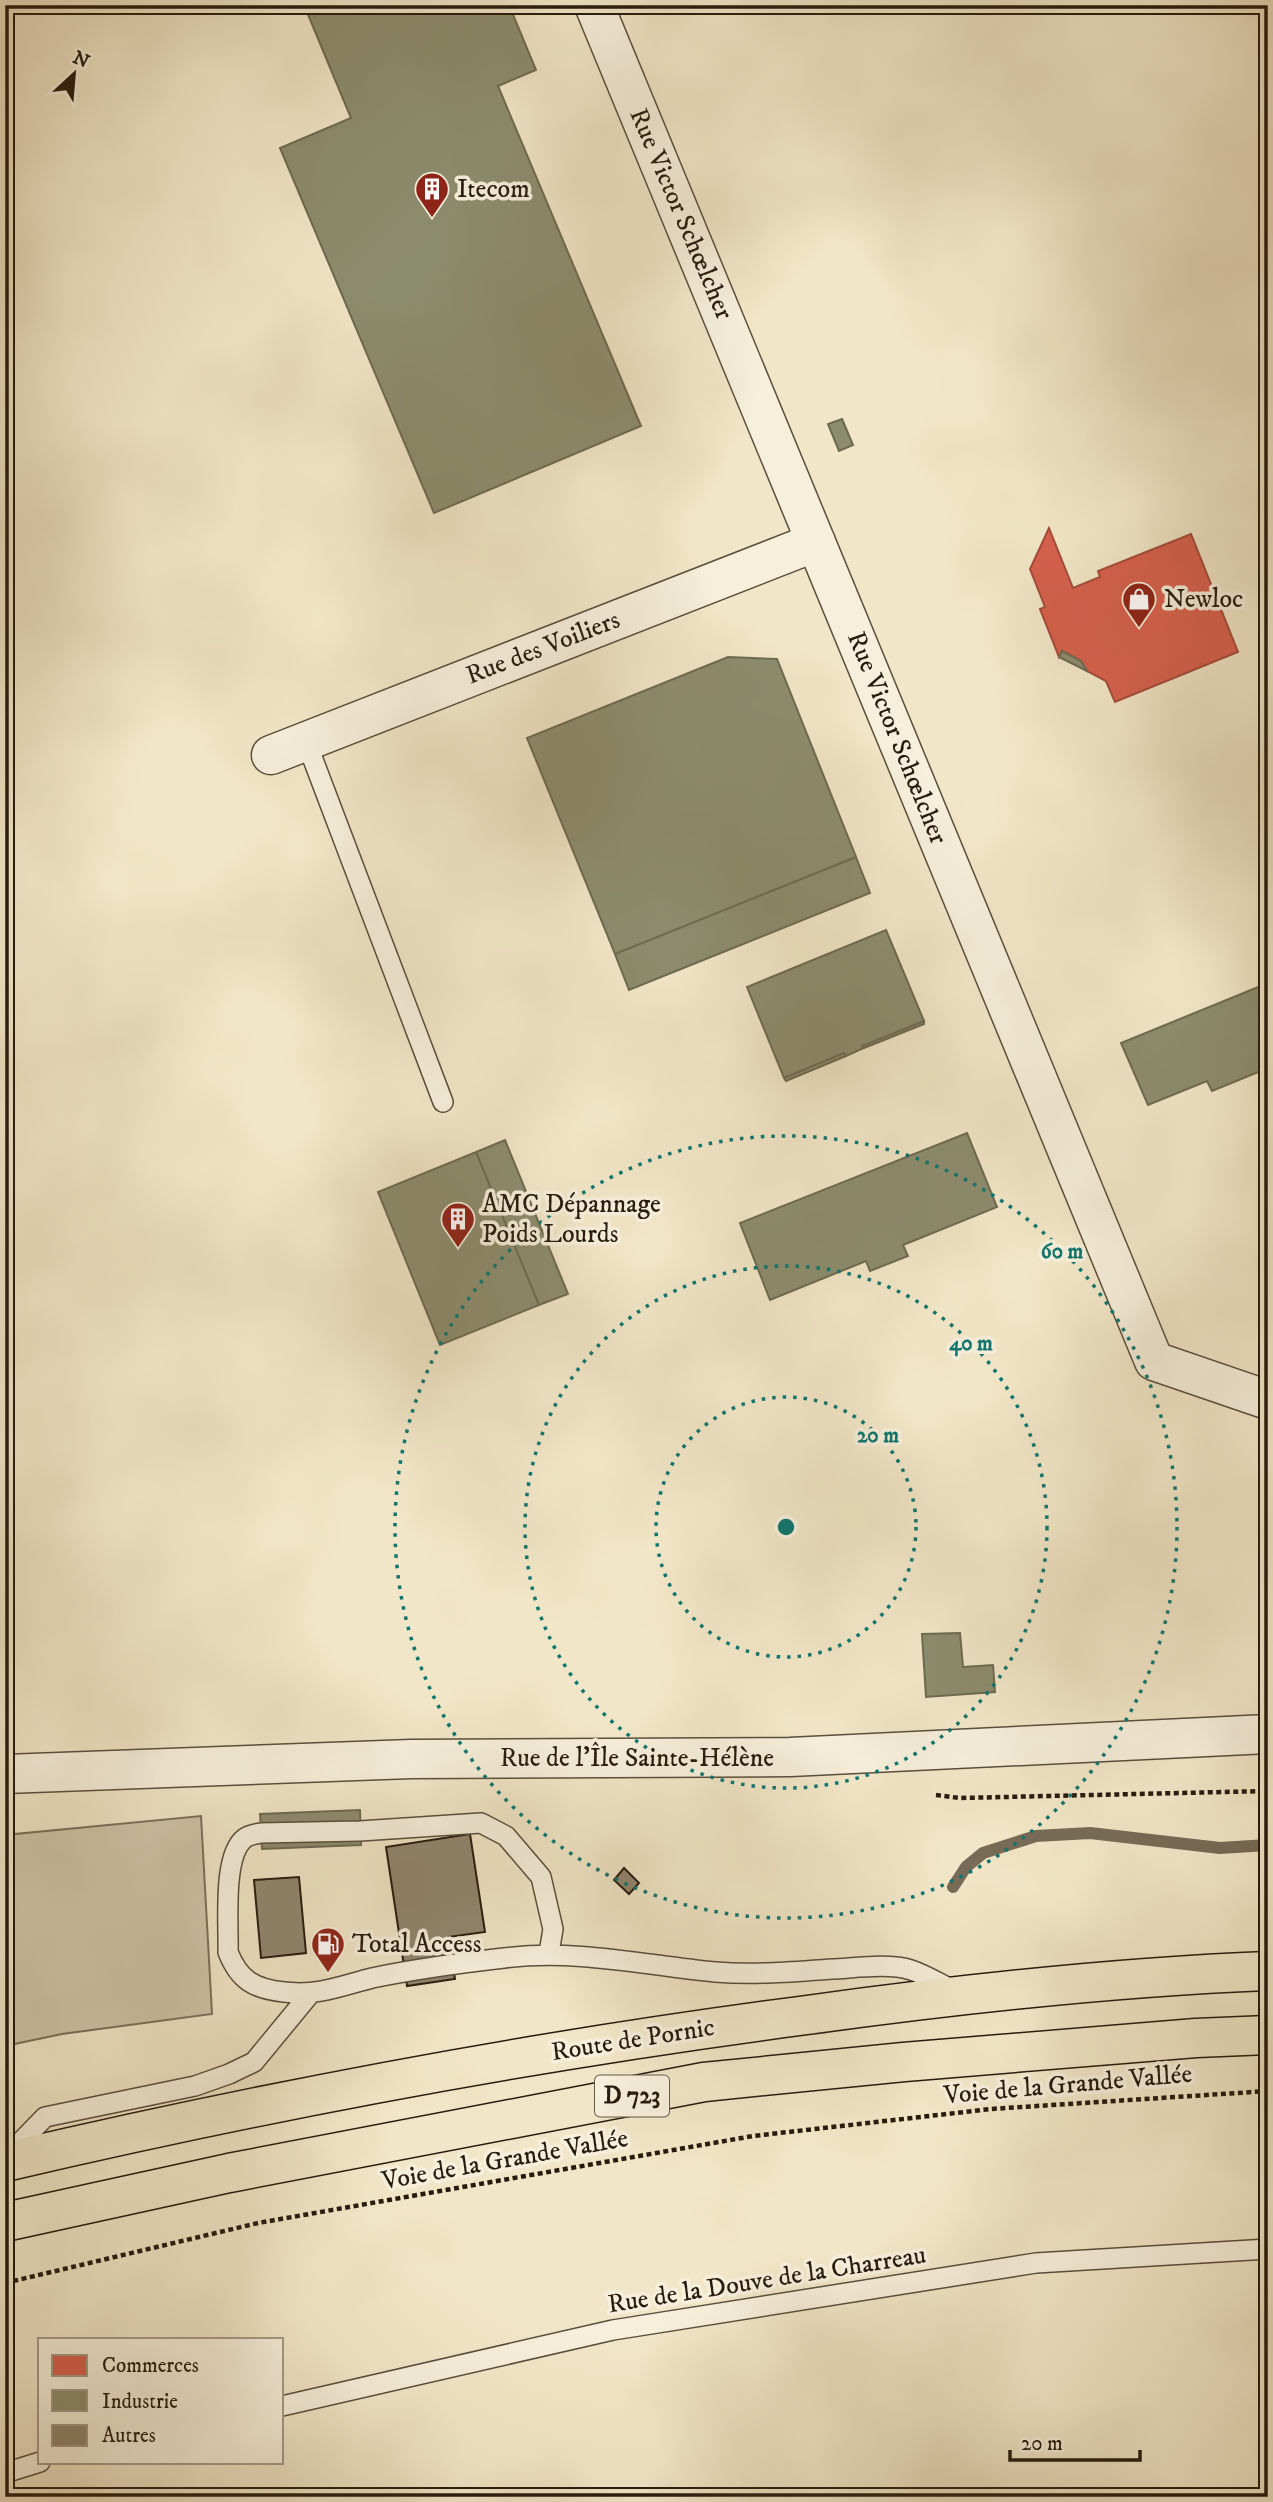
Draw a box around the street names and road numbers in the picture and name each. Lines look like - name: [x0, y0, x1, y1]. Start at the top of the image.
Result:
- street label: Rue Victor Schœlcher: [622, 103, 741, 325]
- street label: Rue des Voiliers: [461, 604, 625, 692]
- street label: Rue Victor Schœlcher: [839, 627, 955, 850]
- street label: Rue de l'Île Sainte-Hélène: [500, 1741, 774, 1775]
- street label: Route de Pornic: [549, 2011, 717, 2069]
- street label: Voie de la Grande Vallée: [941, 2058, 1194, 2112]
- road number: D 723: [595, 2076, 669, 2116]
- street label: Voie de la Grande Vallée: [378, 2122, 631, 2198]
- street label: Rue de la Douve de la Charreau: [606, 2239, 928, 2321]

